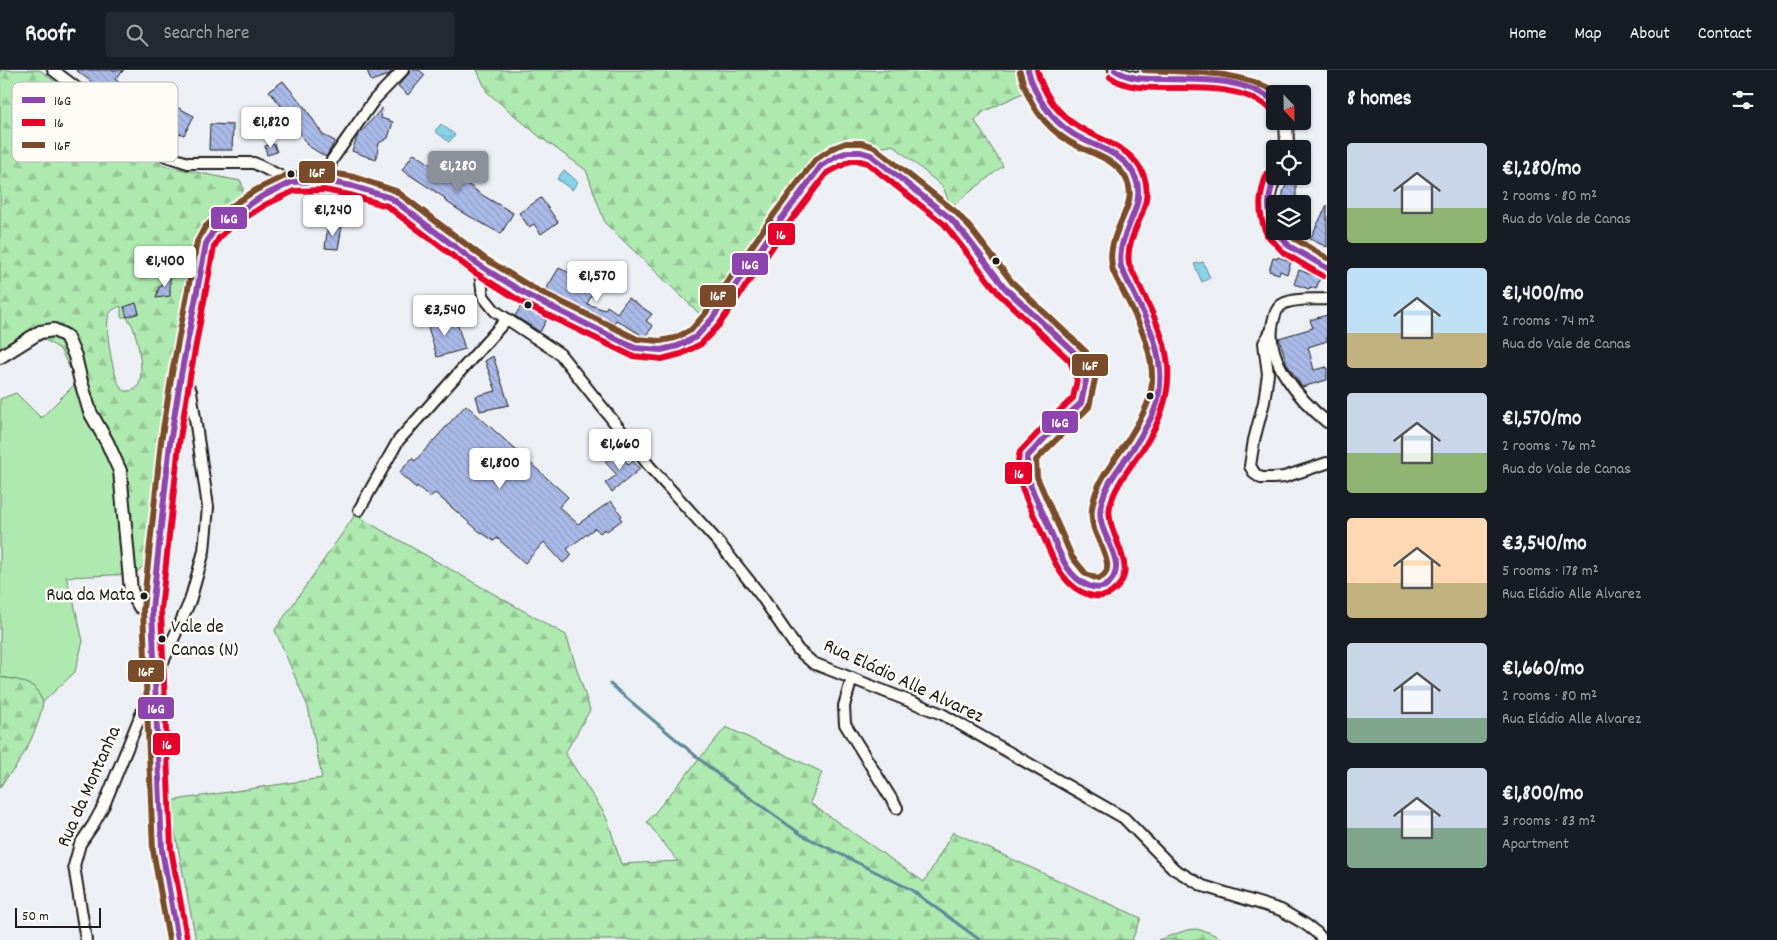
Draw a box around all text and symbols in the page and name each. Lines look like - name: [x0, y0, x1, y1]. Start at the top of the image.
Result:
- search box: [105, 12, 455, 57]
- text: Roofr: [25, 18, 75, 52]
- icon: search: [123, 21, 151, 49]
- text: Search here: [163, 21, 249, 48]
- text: Home: [1509, 22, 1546, 47]
- text: Map: [1574, 22, 1602, 47]
- text: About: [1630, 22, 1670, 47]
- text: Contact: [1698, 22, 1752, 47]
- legend: [12, 82, 178, 162]
- north arrow: [1266, 85, 1311, 130]
- map controls: [1266, 85, 1311, 240]
- text: 8 homes: [1347, 85, 1412, 115]
- icon: filters: [1729, 86, 1757, 114]
- text: 16G: [54, 92, 71, 112]
- pin: €1,820: [230, 106, 312, 149]
- text: €1,820: [252, 111, 290, 134]
- text: 16: [54, 114, 64, 134]
- text: 16F: [54, 137, 71, 157]
- button: locate: [1266, 140, 1311, 185]
- pin: €1,280: [417, 150, 499, 193]
- text: €1,280: [439, 155, 477, 178]
- text: €1,280/mo: [1502, 155, 1581, 185]
- line badge: 16F: [298, 160, 336, 184]
- icon: home: [1387, 163, 1447, 223]
- text: 16F: [309, 164, 326, 184]
- unlabelled marker: [286, 169, 296, 179]
- text: 2 rooms · 80 m²: [1502, 185, 1597, 208]
- pin: €1,240: [292, 194, 374, 237]
- button: layers: [1266, 195, 1311, 240]
- text: €1,240: [314, 199, 352, 222]
- line badge: 16G: [210, 206, 248, 230]
- text: Rua do Vale de Canas: [1502, 208, 1631, 231]
- text: 16G: [221, 210, 238, 230]
- line badge: 16: [767, 222, 796, 246]
- text: 16: [776, 226, 786, 246]
- pin: €1,400: [124, 246, 206, 288]
- text: €1,400: [145, 250, 185, 273]
- line badge: 16G: [731, 252, 769, 276]
- text: 16G: [742, 256, 759, 276]
- unlabelled marker: [991, 256, 1001, 266]
- pin: €1,570: [556, 260, 638, 303]
- text: €1,570: [578, 265, 616, 288]
- text: €1,400/mo: [1502, 280, 1584, 310]
- line badge: 16F: [699, 284, 737, 308]
- text: 16F: [710, 287, 727, 307]
- icon: home: [1387, 288, 1447, 348]
- pin: €3,540: [404, 294, 486, 337]
- text: €3,540: [424, 299, 466, 322]
- unlabelled marker: [523, 300, 533, 310]
- text: 2 rooms · 74 m²: [1502, 310, 1595, 333]
- text: Rua do Vale de Canas: [1502, 333, 1631, 356]
- line badge: 16F: [1071, 353, 1109, 377]
- text: 16F: [1082, 357, 1099, 377]
- unlabelled marker: [1145, 391, 1155, 401]
- text: €1,570/mo: [1502, 405, 1581, 435]
- line badge: 16G: [1041, 410, 1079, 434]
- icon: home: [1387, 413, 1447, 473]
- text: 16G: [1052, 414, 1069, 434]
- pin: €1,660: [579, 428, 661, 471]
- text: €1,660: [600, 433, 640, 456]
- text: 2 rooms · 76 m²: [1502, 435, 1596, 458]
- pin: €1,800: [459, 448, 541, 490]
- text: €1,800: [480, 452, 520, 475]
- text: Rua do Vale de Canas: [1502, 458, 1631, 481]
- line badge: 16: [1004, 461, 1033, 485]
- text: 16: [1014, 465, 1024, 485]
- text: €3,540/mo: [1502, 530, 1587, 560]
- icon: home: [1387, 538, 1447, 598]
- text: 5 rooms · 178 m²: [1502, 560, 1599, 583]
- place label: Rua da Mata: [46, 583, 136, 610]
- text: Rua Eládio Alle Alvarez: [1502, 583, 1641, 606]
- marker: Rua da Mata: [139, 591, 149, 601]
- place label: Vale de Canas (N): [171, 615, 238, 665]
- street label: Rua Eládio Alle Alvarez: [818, 633, 988, 732]
- marker: Vale de Canas (N): [157, 634, 167, 644]
- text: €1,660/mo: [1502, 655, 1584, 685]
- line badge: 16F: [127, 659, 165, 683]
- text: 16F: [138, 663, 155, 683]
- icon: home: [1387, 663, 1447, 723]
- text: 2 rooms · 80 m²: [1502, 685, 1597, 708]
- line badge: 16G: [137, 696, 175, 720]
- text: 16G: [148, 700, 165, 720]
- text: Rua Eládio Alle Alvarez: [1502, 708, 1641, 731]
- street label: Rua da Montanha: [51, 721, 129, 852]
- line badge: 16: [152, 732, 181, 756]
- text: 16: [162, 736, 172, 756]
- text: €1,800/mo: [1502, 780, 1583, 810]
- icon: home: [1387, 788, 1447, 848]
- text: 3 rooms · 83 m²: [1502, 810, 1596, 833]
- text: Apartment: [1502, 833, 1569, 856]
- scale bar: [15, 905, 101, 928]
- text: 50 m: [22, 907, 49, 927]

